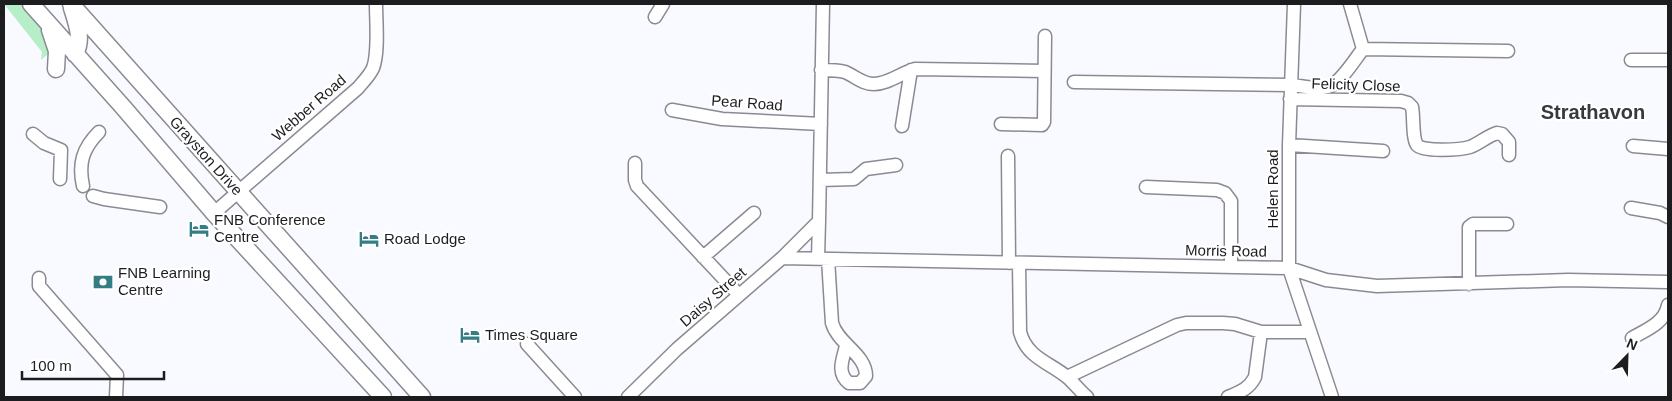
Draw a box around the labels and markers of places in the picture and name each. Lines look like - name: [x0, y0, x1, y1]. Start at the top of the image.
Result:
- place label: FNB Conference Centre: [214, 211, 326, 245]
- hotel icon: FNB Conference Centre: [188, 218, 210, 240]
- hotel icon: Road Lodge: [358, 228, 380, 250]
- place label: Road Lodge: [384, 230, 466, 247]
- place label: FNB Learning Centre: [118, 264, 211, 298]
- bank icon: FNB Learning Centre: [92, 271, 114, 293]
- hotel icon: Times Square: [459, 324, 481, 346]
- place label: Times Square: [485, 326, 578, 343]

